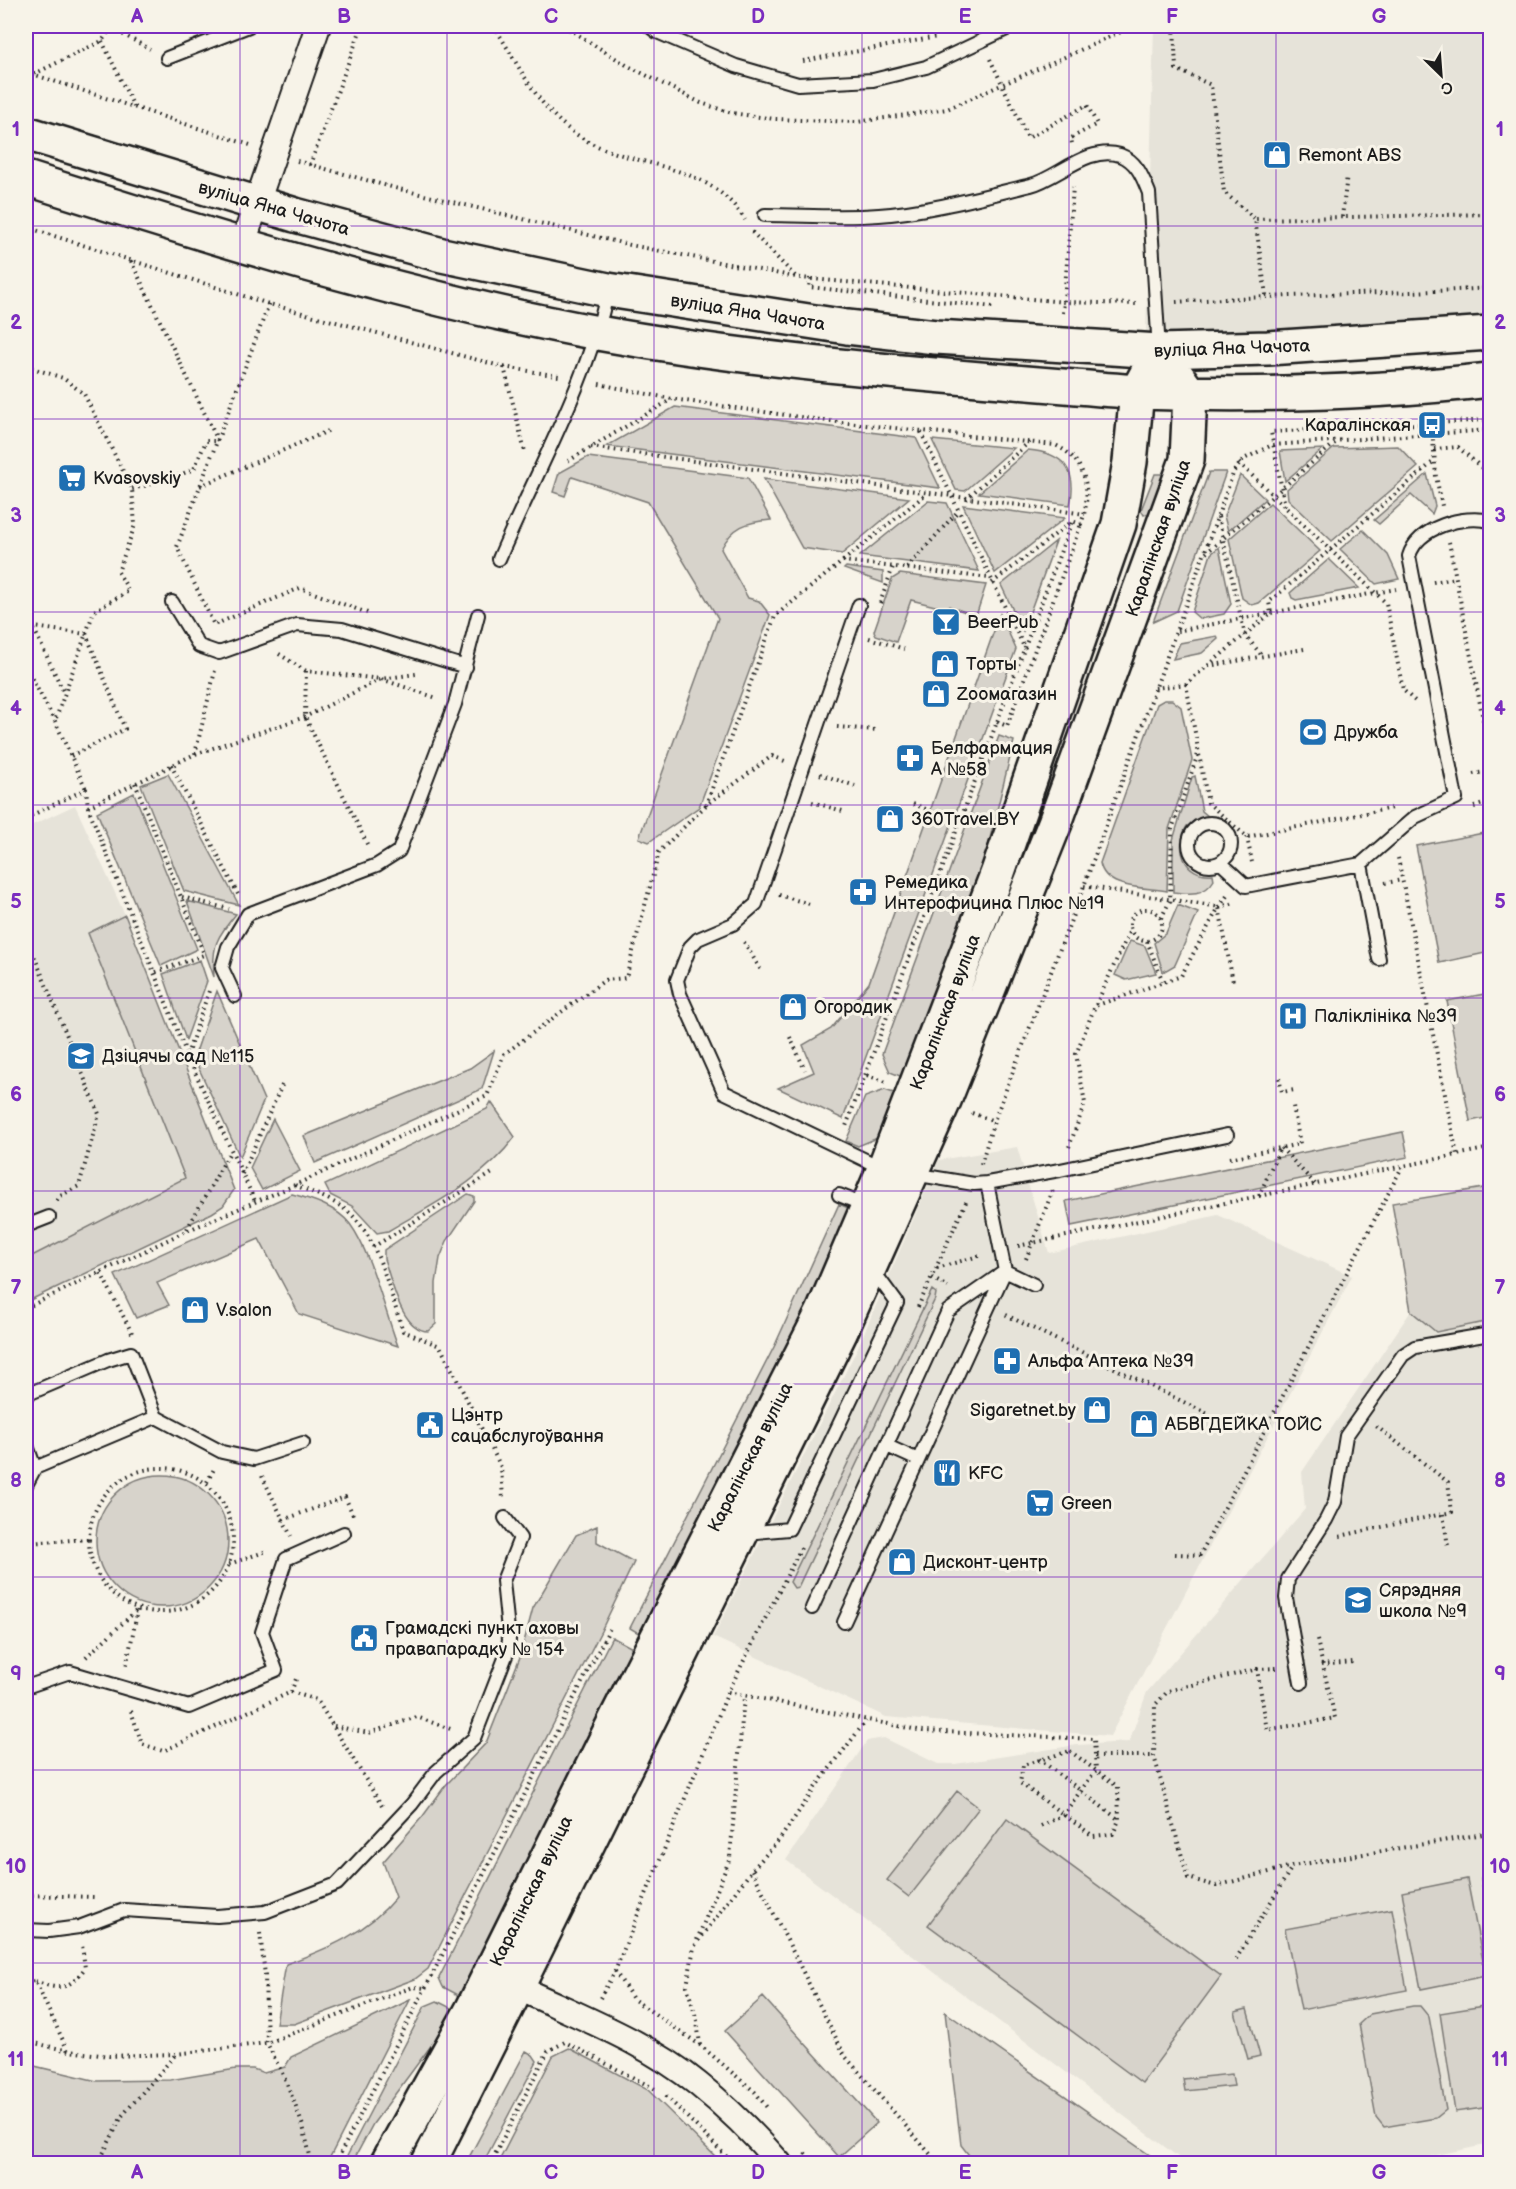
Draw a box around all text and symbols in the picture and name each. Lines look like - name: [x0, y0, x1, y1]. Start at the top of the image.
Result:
- text: A: [130, 5, 144, 29]
- text: B: [337, 5, 351, 29]
- text: C: [544, 5, 558, 29]
- text: D: [751, 5, 765, 29]
- text: E: [959, 5, 972, 29]
- text: F: [1166, 5, 1178, 29]
- text: G: [1372, 5, 1387, 29]
- north arrow: [1411, 45, 1471, 105]
- text: С: [1438, 76, 1456, 98]
- text: 1: [12, 118, 20, 142]
- text: 1: [1496, 118, 1504, 142]
- shop icon: Remont ABS: [1261, 139, 1293, 171]
- place label: Remont ABS: [1298, 145, 1401, 166]
- street label: вуліца Яна Чачота: [196, 177, 352, 240]
- street label: вуліца Яна Чачота: [669, 290, 827, 335]
- text: 2: [10, 311, 22, 335]
- text: 2: [1494, 311, 1506, 335]
- street label: вуліца Яна Чачота: [1154, 335, 1311, 362]
- bus stop icon: Каралінская: [1416, 409, 1448, 441]
- place label: Каралінская: [1304, 415, 1411, 436]
- street label: Каралінская вуліца: [1122, 456, 1195, 620]
- supermarket icon: Kvasovskiy: [56, 462, 88, 494]
- place label: Kvasovskiy: [93, 468, 182, 489]
- text: 3: [10, 504, 22, 528]
- text: 3: [1494, 504, 1506, 528]
- bar icon: BeerPub: [930, 606, 962, 638]
- place label: BeerPub: [967, 612, 1039, 633]
- shop icon: Торты: [929, 648, 961, 680]
- place label: Торты: [966, 654, 1017, 675]
- shop icon: Zooмагазин: [920, 678, 952, 710]
- place label: Zooмагазин: [956, 684, 1057, 705]
- text: 4: [10, 697, 22, 721]
- text: 4: [1494, 697, 1506, 721]
- sports icon: Дружба: [1297, 716, 1329, 748]
- place label: Дружба: [1334, 722, 1399, 743]
- place label: Белфармация А №58: [930, 738, 1053, 780]
- pharmacy icon: Белфармация А №58: [894, 742, 926, 774]
- shop icon: 360Travel.BY: [874, 803, 906, 835]
- place label: 360Travel.BY: [911, 809, 1020, 830]
- place label: Ремедика Интерофицина Плюс №19: [884, 872, 1104, 914]
- pharmacy icon: Ремедика Интерофицина Плюс №19: [847, 876, 879, 908]
- text: 5: [10, 890, 22, 914]
- text: 5: [1494, 890, 1506, 914]
- street label: Каралінская вуліца: [906, 931, 985, 1093]
- shop icon: Огородик: [777, 991, 809, 1023]
- place label: Огородик: [814, 997, 893, 1018]
- hospital icon: Паліклініка №39: [1277, 1000, 1309, 1032]
- place label: Паліклініка №39: [1314, 1006, 1457, 1027]
- school or university icon: Дзіцячы сад №115: [65, 1040, 97, 1072]
- place label: Дзіцячы сад №115: [102, 1046, 254, 1067]
- text: 6: [10, 1083, 22, 1107]
- text: 6: [1494, 1083, 1506, 1107]
- text: 7: [10, 1276, 22, 1300]
- text: 7: [1494, 1276, 1506, 1300]
- shop icon: V.salon: [179, 1294, 211, 1326]
- place label: V.salon: [216, 1300, 272, 1321]
- pharmacy icon: Альфа Аптека №39: [991, 1345, 1023, 1377]
- place label: Альфа Аптека №39: [1027, 1351, 1194, 1372]
- street label: Каралінская вуліца: [704, 1379, 797, 1536]
- shop icon: Sigaretnet.by: [1081, 1394, 1113, 1426]
- place label: Sigaretnet.by: [970, 1400, 1077, 1421]
- place label: Цэнтр сацабслугоўвання: [451, 1405, 604, 1447]
- shop icon: АБВГДЕЙКА ТОЙС: [1128, 1408, 1160, 1440]
- public building icon: Цэнтр сацабслугоўвання: [414, 1409, 446, 1441]
- place label: АБВГДЕЙКА ТОЙС: [1164, 1414, 1322, 1435]
- restaurant icon: KFC: [931, 1457, 963, 1489]
- place label: KFC: [968, 1463, 1003, 1484]
- text: 8: [10, 1469, 22, 1493]
- text: 8: [1494, 1469, 1506, 1493]
- supermarket icon: Green: [1024, 1487, 1056, 1519]
- place label: Green: [1061, 1493, 1112, 1514]
- shop icon: Дисконт-центр: [886, 1546, 918, 1578]
- place label: Дисконт-центр: [923, 1552, 1048, 1573]
- place label: Сярэдняя школа №9: [1379, 1580, 1467, 1622]
- school or university icon: Сярэдняя школа №9: [1342, 1584, 1374, 1616]
- place label: Грамадскі пункт аховы правапарадку № 154: [385, 1618, 579, 1660]
- public building icon: Грамадскі пункт аховы правапарадку № 154: [348, 1622, 380, 1654]
- text: 9: [10, 1662, 22, 1686]
- text: 9: [1494, 1662, 1506, 1686]
- street label: Каралінская вуліца: [486, 1812, 577, 1970]
- text: 10: [6, 1855, 26, 1879]
- text: 10: [1490, 1855, 1510, 1879]
- text: 11: [8, 2048, 24, 2072]
- text: 11: [1492, 2048, 1508, 2072]
- text: A: [130, 2161, 144, 2185]
- text: B: [337, 2161, 351, 2185]
- text: C: [544, 2161, 558, 2185]
- text: D: [751, 2161, 765, 2185]
- text: E: [959, 2161, 972, 2185]
- text: F: [1166, 2161, 1178, 2185]
- text: G: [1372, 2161, 1387, 2185]

